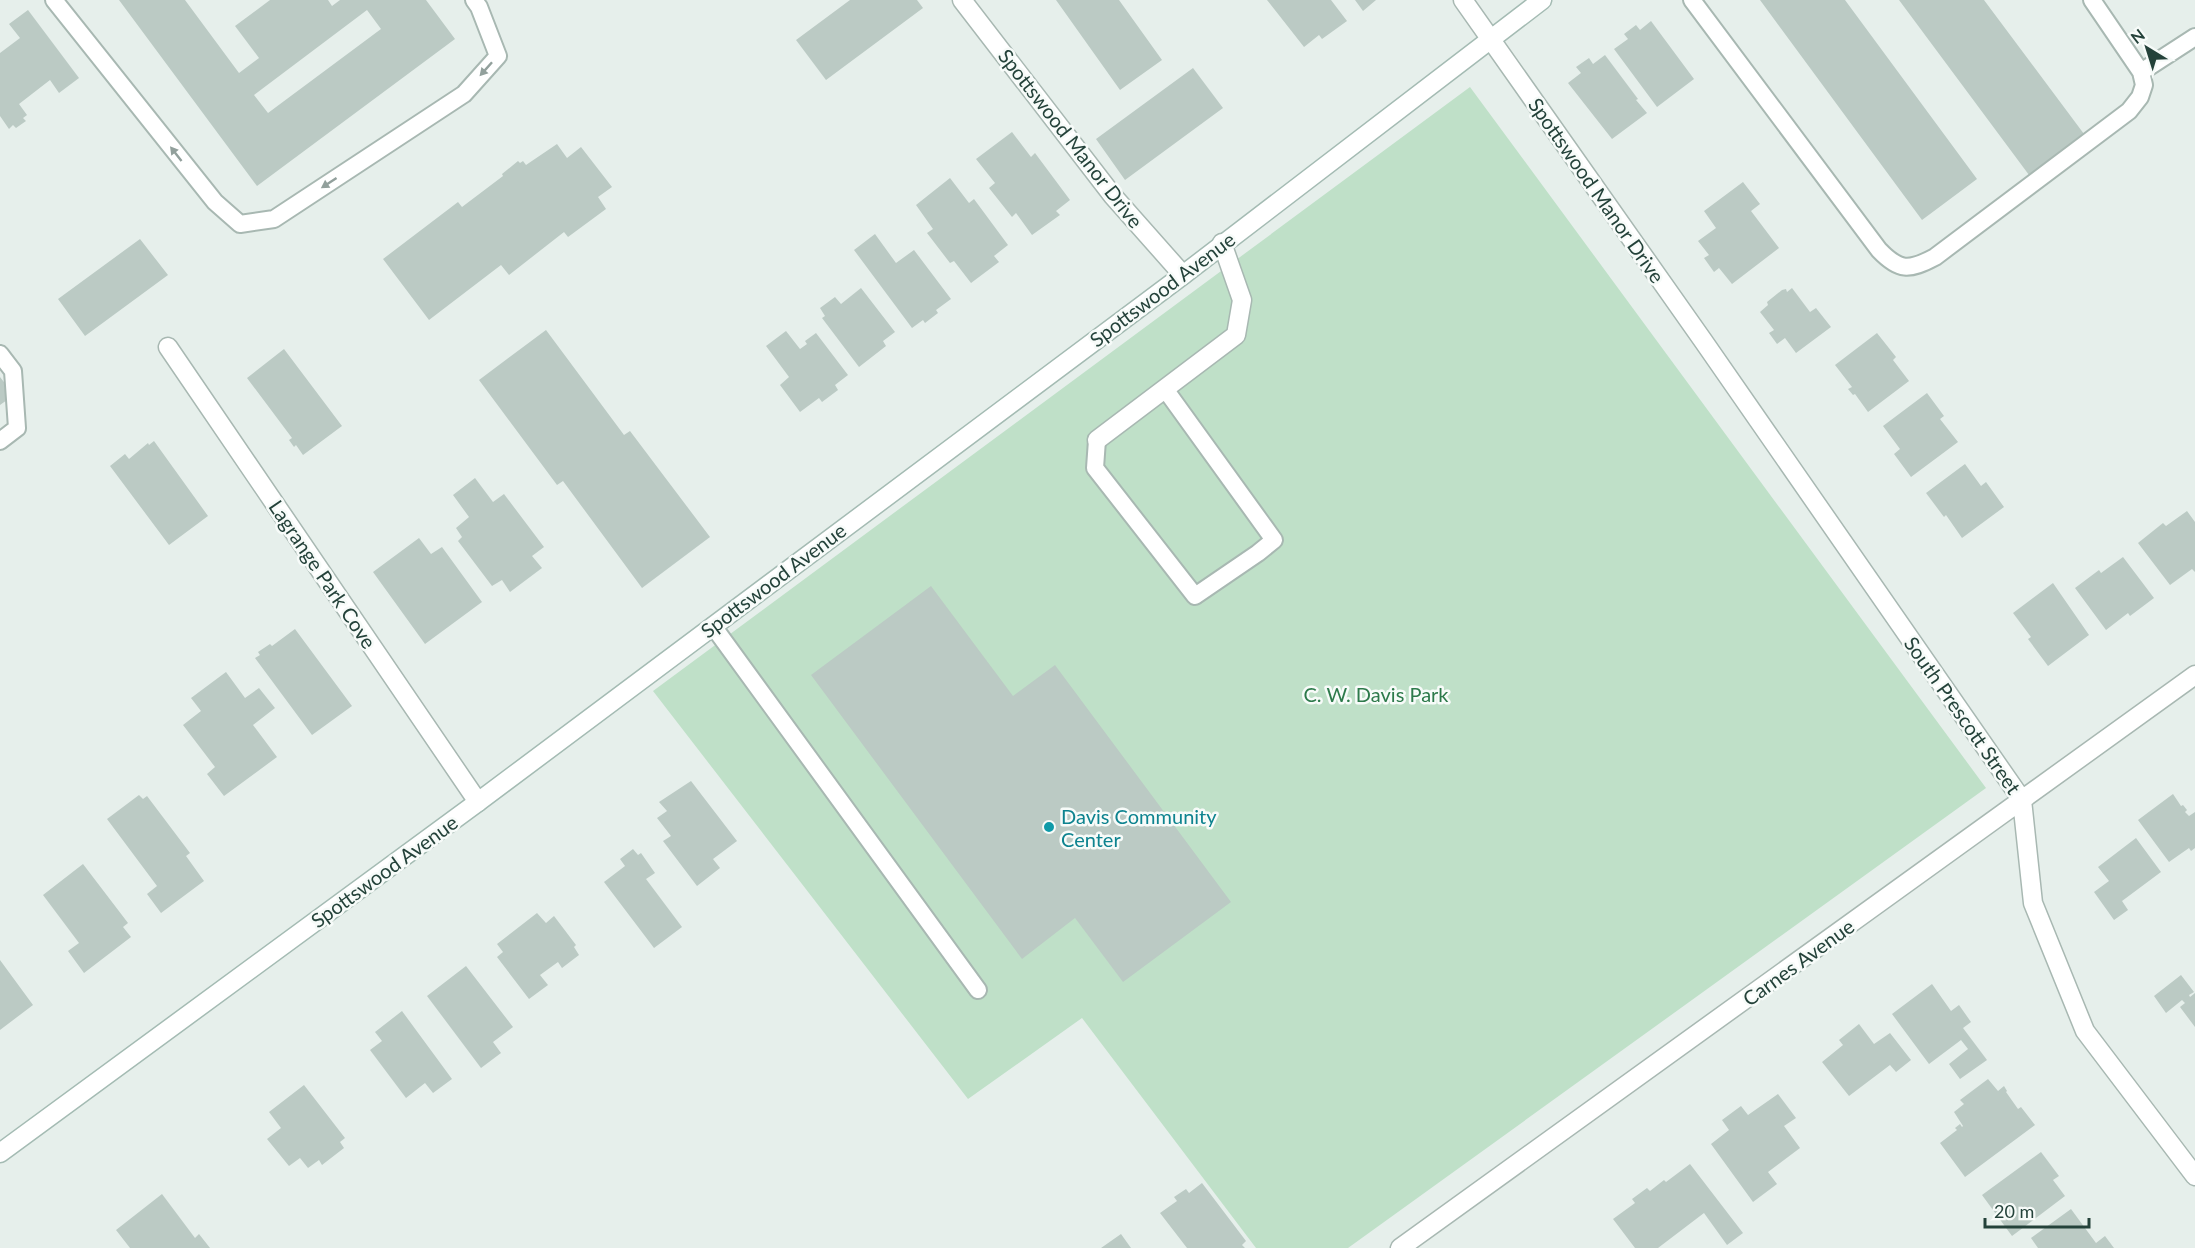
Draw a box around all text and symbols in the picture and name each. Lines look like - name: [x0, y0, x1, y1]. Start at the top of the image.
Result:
- north arrow: [2117, 18, 2177, 78]
- text: N: [2127, 25, 2148, 47]
- street label: Spottswood Manor Drive: [994, 44, 1148, 232]
- one-way arrow: [479, 62, 493, 77]
- street label: Spottswood Manor Drive: [1524, 93, 1670, 287]
- one-way arrow: [170, 146, 183, 162]
- one-way arrow: [321, 177, 337, 188]
- street label: Spottswood Avenue: [1085, 227, 1239, 351]
- street label: Lagrange Park Cove: [264, 495, 382, 653]
- street label: Spottswood Avenue: [696, 518, 850, 642]
- street label: South Prescott Street: [1900, 632, 2026, 798]
- park label: C. W. Davis Park: [1303, 682, 1449, 706]
- place label: Davis Community Center: [1061, 804, 1217, 851]
- street label: Spottswood Avenue: [306, 810, 462, 932]
- marker: Davis Community Center: [1042, 820, 1056, 834]
- street label: Carnes Avenue: [1738, 914, 1858, 1010]
- scale bar: [1985, 1191, 2088, 1229]
- text: 20 m: [1994, 1200, 2034, 1222]

